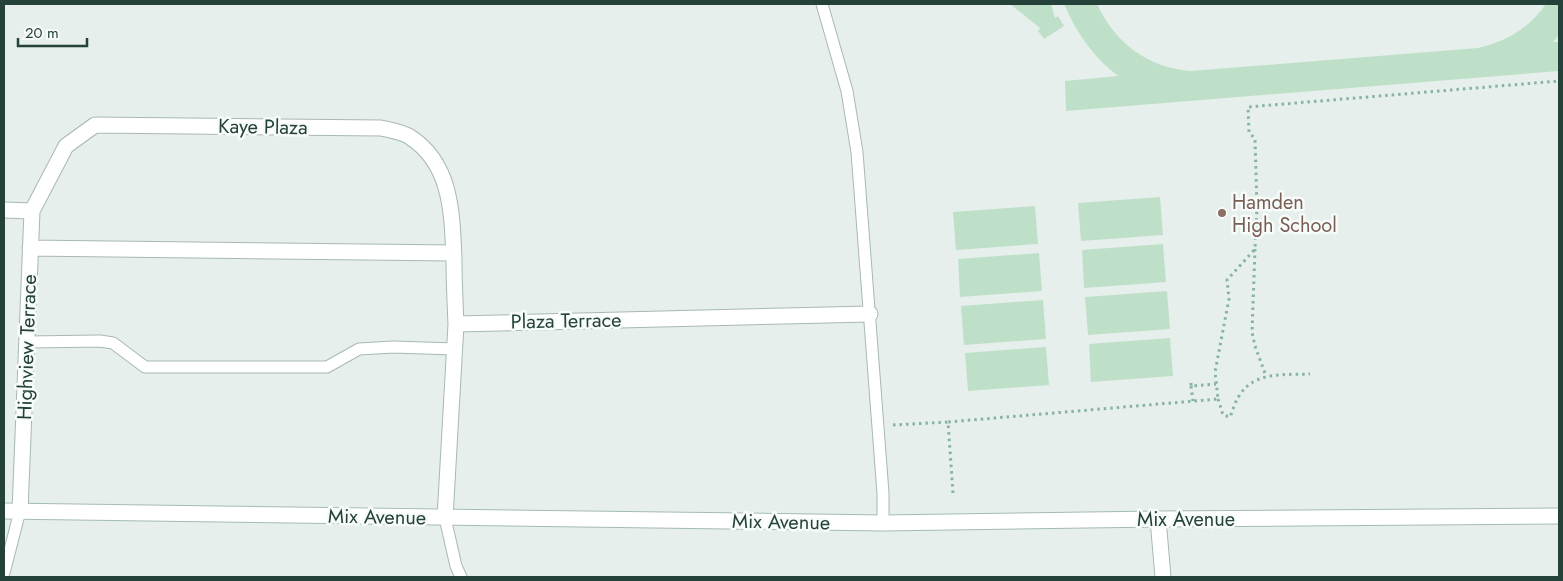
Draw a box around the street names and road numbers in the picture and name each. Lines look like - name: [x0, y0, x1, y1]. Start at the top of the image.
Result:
- street label: Kaye Plaza: [218, 112, 308, 142]
- street label: Highview Terrace: [10, 274, 44, 420]
- street label: Plaza Terrace: [510, 306, 622, 336]
- street label: Mix Avenue: [328, 502, 426, 532]
- street label: Mix Avenue: [1137, 505, 1235, 534]
- street label: Mix Avenue: [732, 507, 830, 537]

